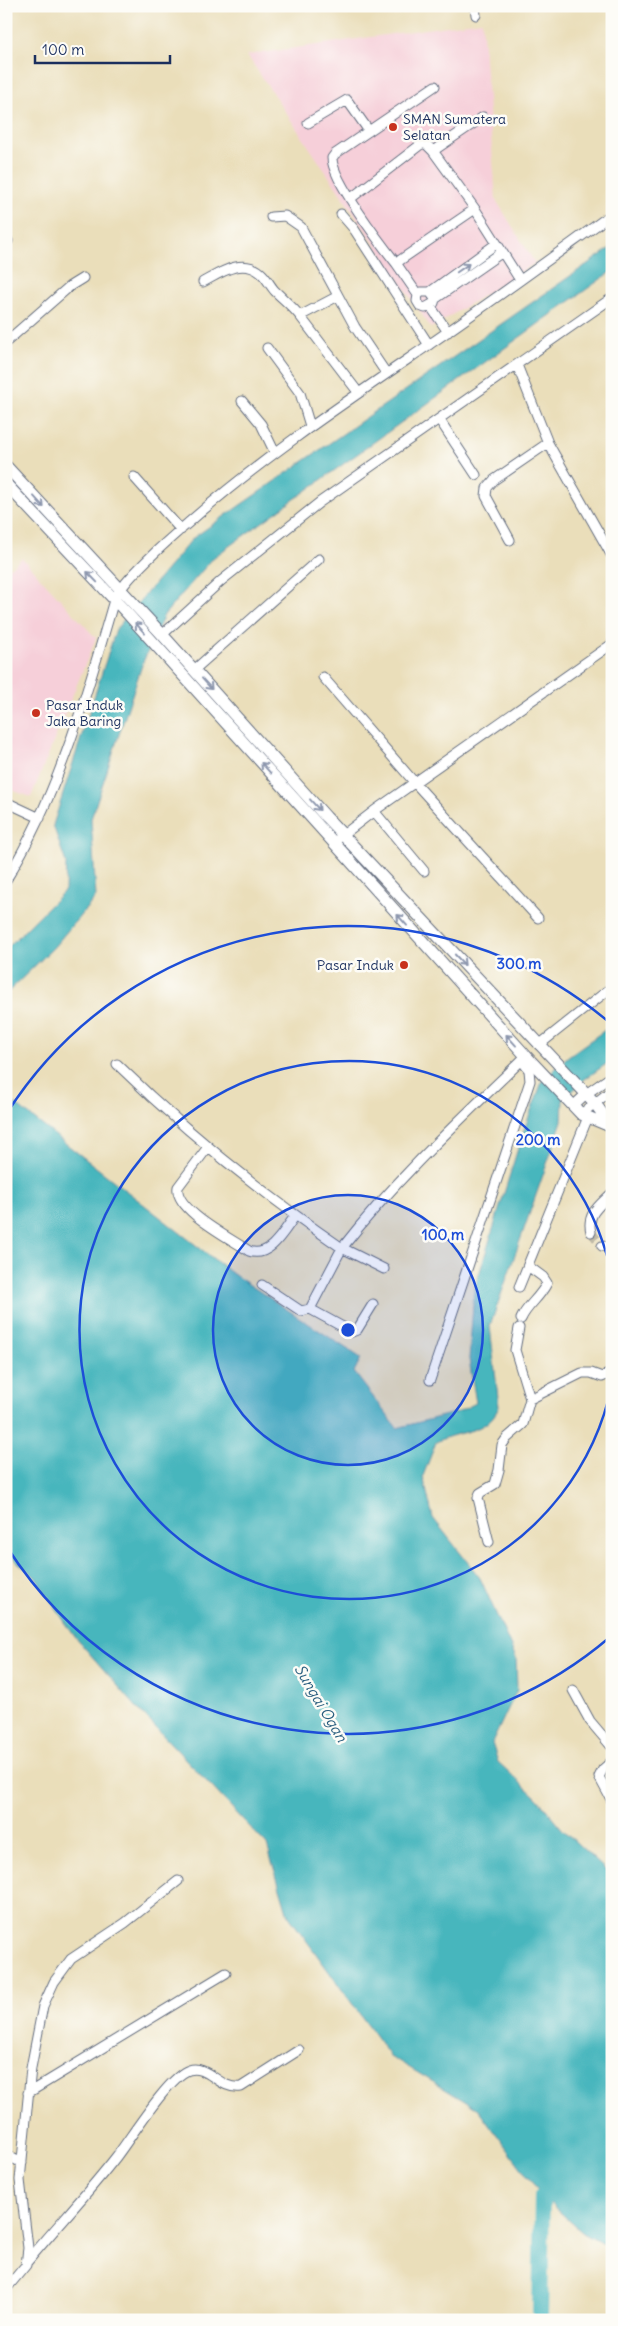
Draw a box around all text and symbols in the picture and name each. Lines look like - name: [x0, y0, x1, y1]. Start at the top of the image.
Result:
- scale bar: [35, 32, 170, 64]
- text: 100 m: [42, 40, 84, 59]
- place label: SMAN Sumatera Selatan: [403, 110, 506, 144]
- marker: SMAN Sumatera Selatan: [387, 121, 399, 133]
- one-way arrow: [456, 263, 470, 273]
- one-way arrow: [33, 495, 45, 508]
- one-way arrow: [86, 571, 98, 583]
- one-way arrow: [134, 622, 146, 635]
- one-way arrow: [201, 677, 213, 690]
- place label: Pasar Induk Jaka Baring: [46, 696, 123, 730]
- marker: Pasar Induk Jaka Baring: [30, 707, 42, 719]
- one-way arrow: [260, 762, 272, 775]
- one-way arrow: [309, 798, 321, 811]
- one-way arrow: [396, 913, 408, 926]
- one-way arrow: [454, 954, 466, 966]
- text: 300 m: [497, 954, 542, 973]
- place label: Pasar Induk: [317, 956, 394, 974]
- marker: Pasar Induk: [398, 959, 410, 971]
- one-way arrow: [506, 1033, 517, 1046]
- text: 200 m: [516, 1130, 560, 1149]
- text: 100 m: [422, 1225, 464, 1244]
- centre of rings: [339, 1321, 357, 1339]
- water label: Sungai Ogan: [290, 1661, 352, 1745]

